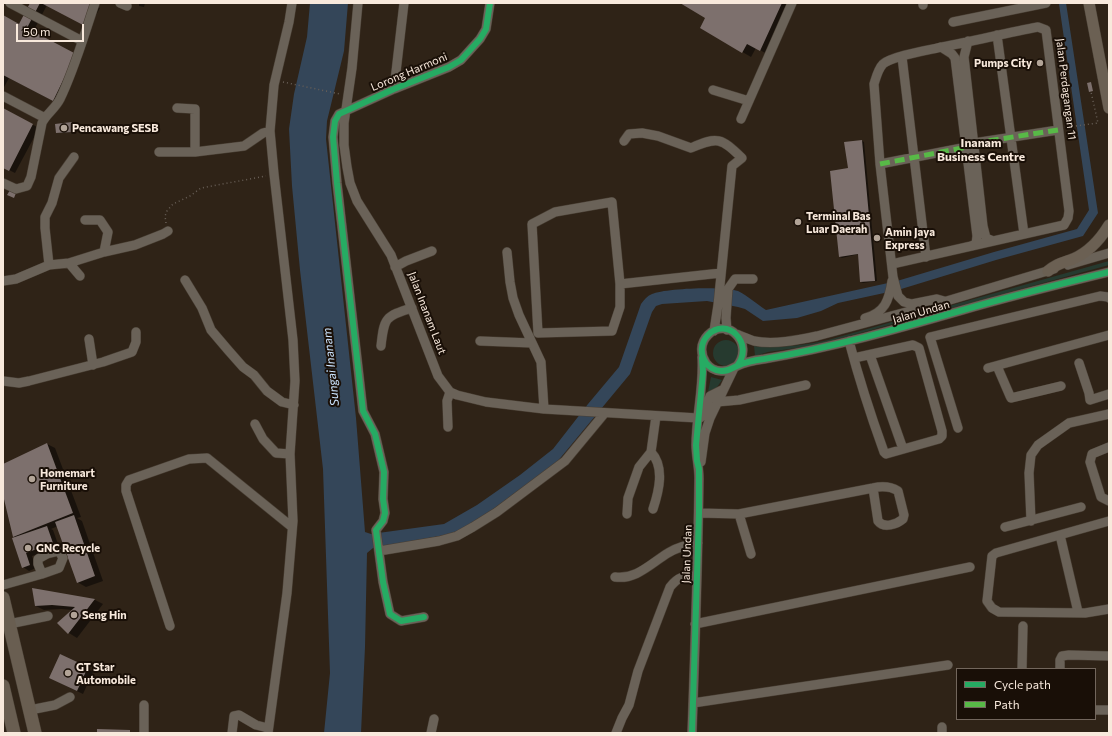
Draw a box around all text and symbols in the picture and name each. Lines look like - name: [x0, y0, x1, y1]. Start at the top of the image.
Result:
- scale bar: [18, 16, 86, 42]
- text: 50 m: [23, 24, 51, 38]
- street label: Jalan Perdagangan 11: [1053, 38, 1079, 140]
- street label: Lorong Harmoni: [369, 50, 449, 94]
- place label: Pumps City: [974, 56, 1032, 70]
- marker: Pumps City: [1035, 58, 1045, 68]
- place label: Pencawang SESB: [72, 121, 159, 135]
- marker: Pencawang SESB: [59, 123, 69, 133]
- district label: Inanam Business Centre: [937, 136, 1025, 164]
- place label: Terminal Bas Luar Daerah: [806, 209, 871, 235]
- marker: Terminal Bas Luar Daerah: [793, 217, 803, 227]
- place label: Amin Jaya Express: [885, 225, 935, 251]
- marker: Amin Jaya Express: [872, 233, 882, 243]
- street label: Jalan Inanam Laut: [405, 270, 449, 356]
- street label: Jalan Undan: [891, 298, 951, 326]
- water label: Sungai Inanam: [320, 327, 342, 407]
- place label: Homemart Furniture: [40, 466, 95, 492]
- marker: Homemart Furniture: [27, 474, 37, 484]
- street label: Jalan Undan: [679, 524, 695, 584]
- place label: GNC Recycle: [36, 541, 100, 555]
- marker: GNC Recycle: [23, 543, 33, 553]
- place label: Seng Hin: [82, 608, 127, 622]
- marker: Seng Hin: [69, 610, 79, 620]
- place label: GT Star Automobile: [76, 660, 136, 686]
- marker: GT Star Automobile: [63, 668, 73, 678]
- legend: [956, 668, 1096, 720]
- text: Cycle path: [994, 677, 1051, 691]
- text: Path: [994, 697, 1020, 711]

